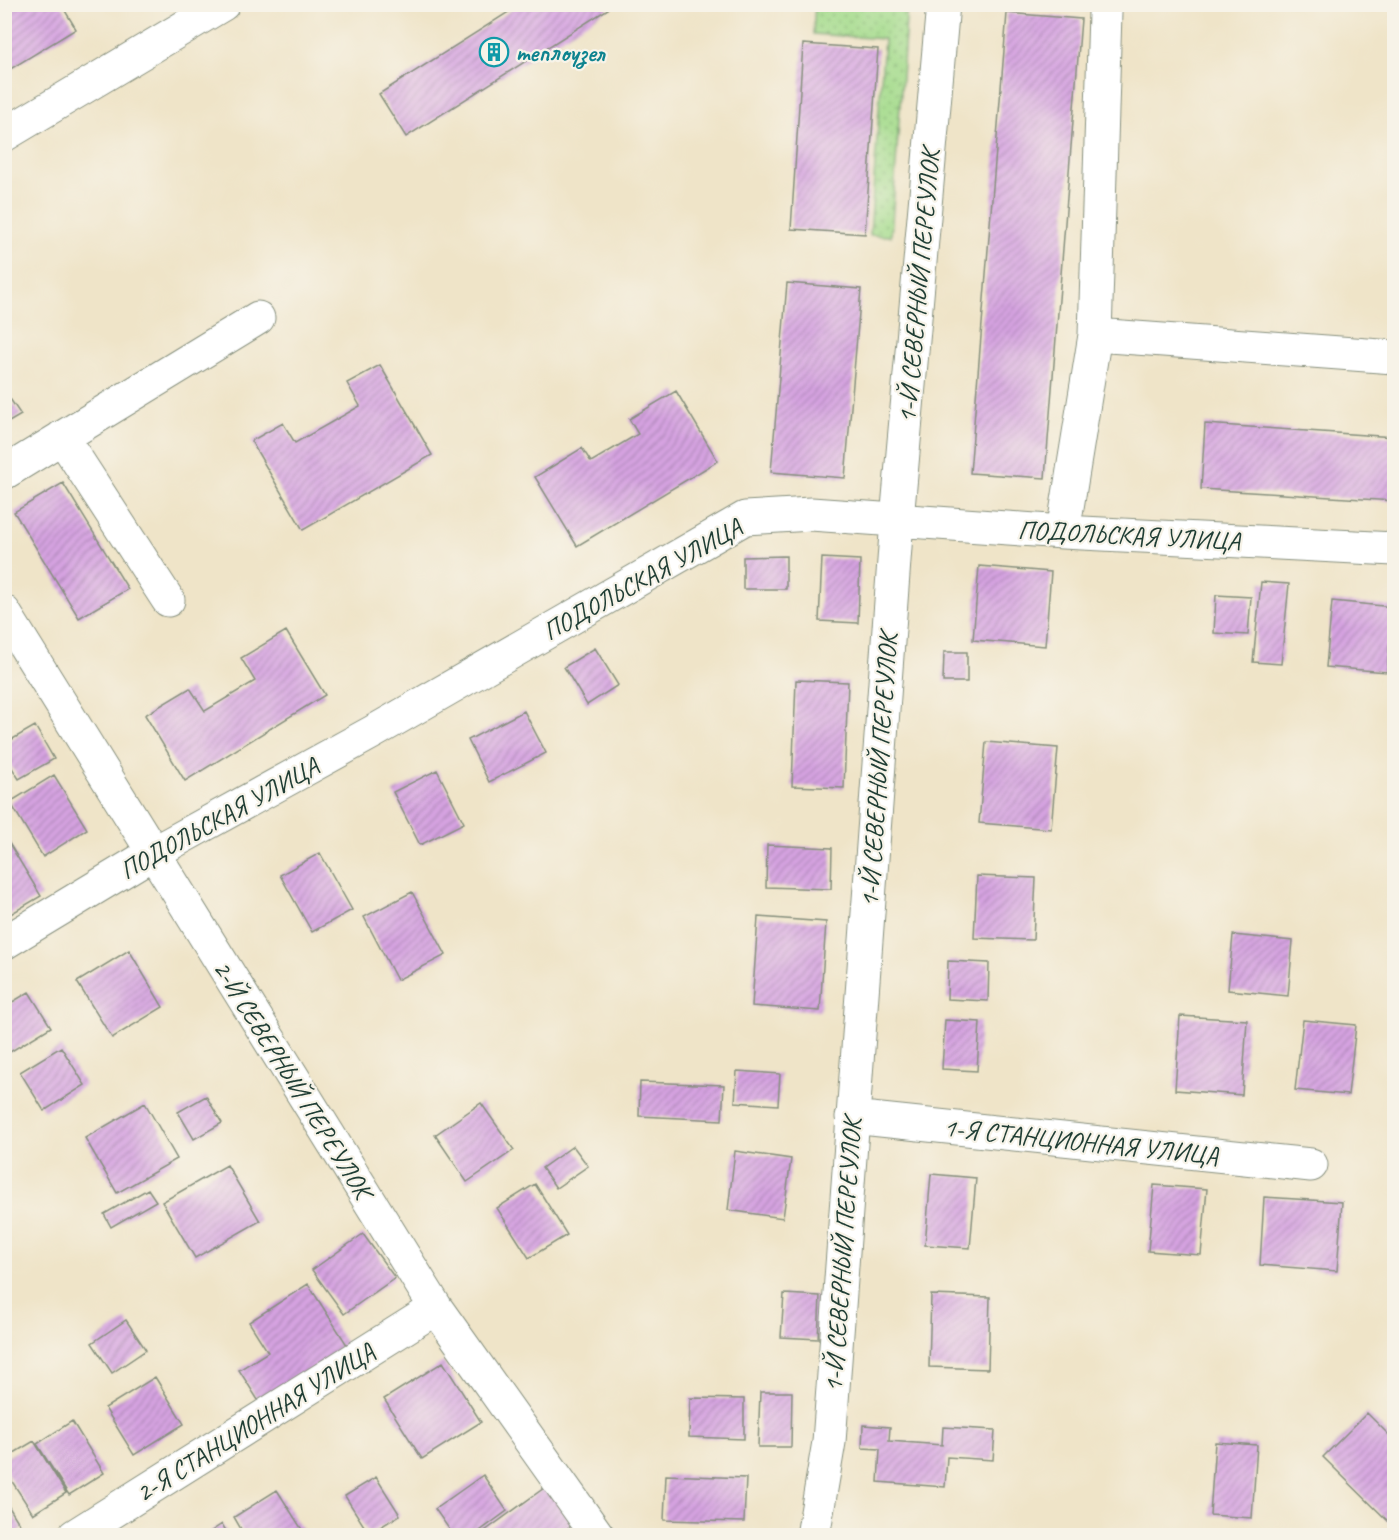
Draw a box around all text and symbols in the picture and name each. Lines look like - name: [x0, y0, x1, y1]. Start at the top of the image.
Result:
- building icon: теплоузел: [478, 36, 510, 68]
- place label: теплоузел: [515, 36, 606, 69]
- street label: 1-Й СЕВЕРНЫЙ ПЕРЕУЛОК: [890, 143, 947, 424]
- street label: ПОДОЛЬСКАЯ УЛИЦА: [537, 510, 749, 648]
- street label: ПОДОЛЬСКАЯ УЛИЦА: [1017, 513, 1243, 558]
- street label: 1-Й СЕВЕРНЫЙ ПЕРЕУЛОК: [852, 627, 905, 908]
- street label: ПОДОЛЬСКАЯ УЛИЦА: [114, 749, 326, 887]
- street label: 2-Й СЕВЕРНЫЙ ПЕРЕУЛОК: [206, 954, 382, 1209]
- street label: 1-Я СТАНЦИОННАЯ УЛИЦА: [942, 1111, 1221, 1172]
- street label: 1-Й СЕВЕРНЫЙ ПЕРЕУЛОК: [816, 1112, 869, 1393]
- street label: 2-Я СТАНЦИОННАЯ УЛИЦА: [130, 1335, 382, 1509]

